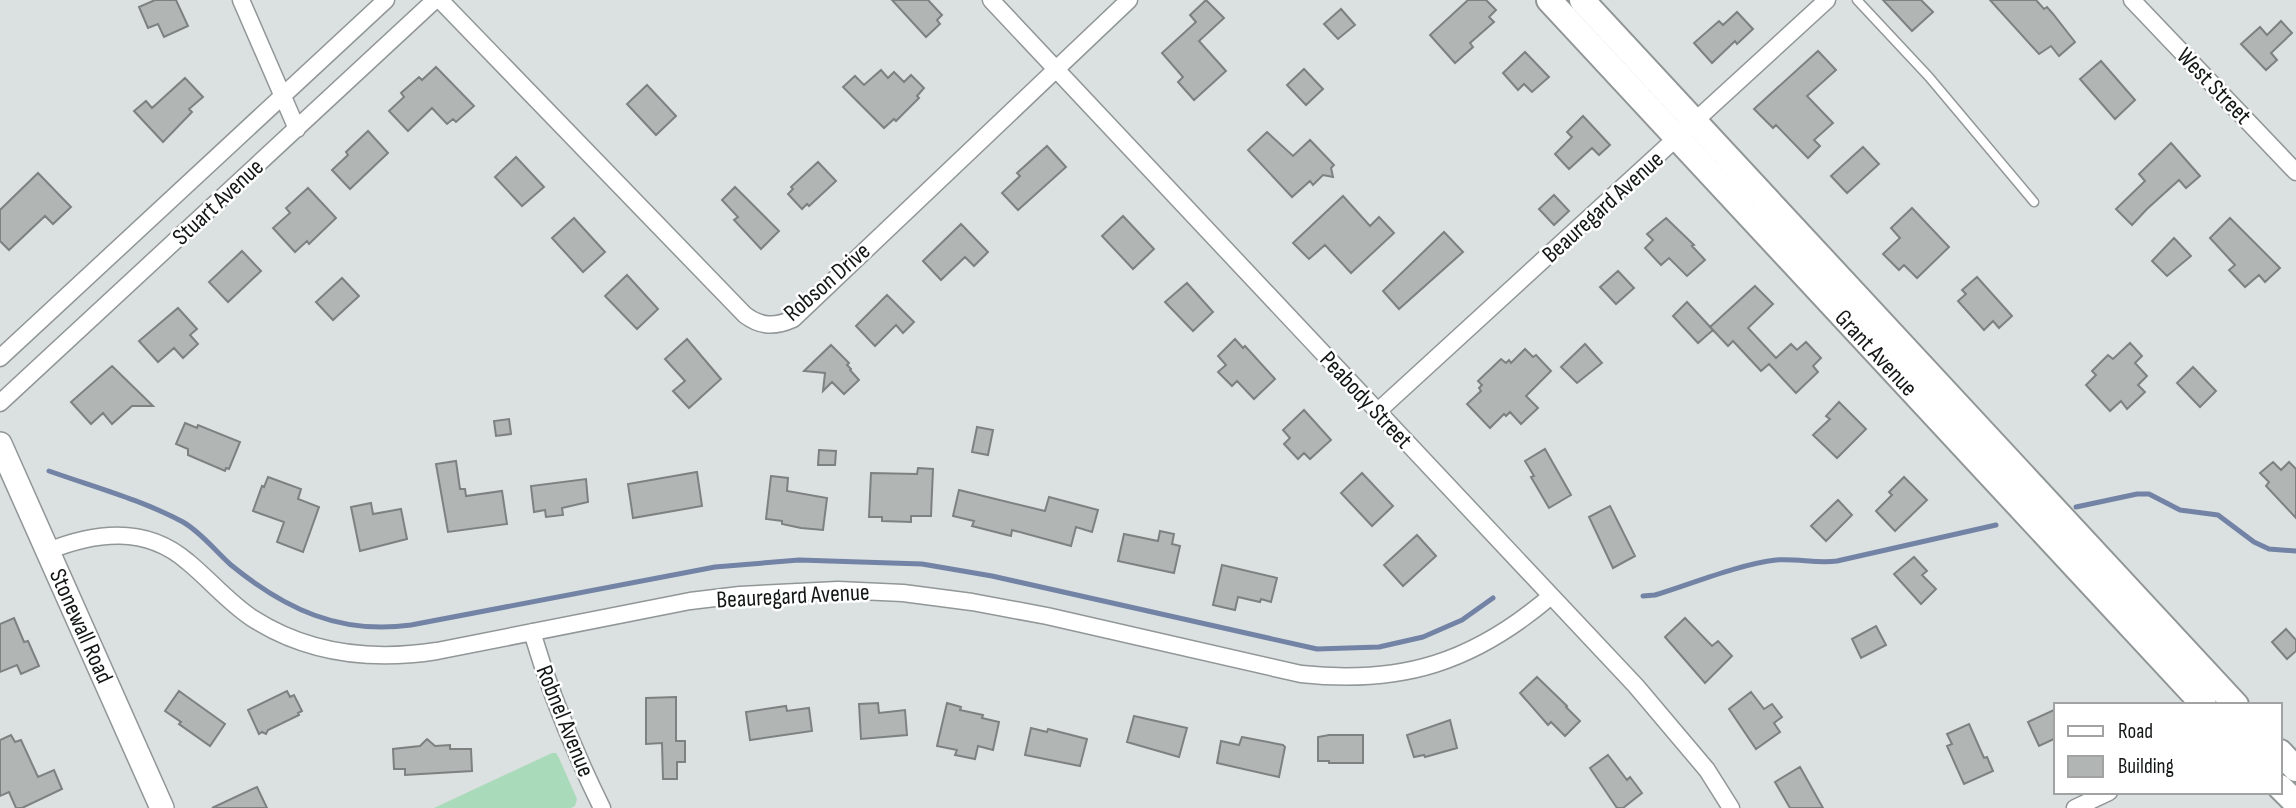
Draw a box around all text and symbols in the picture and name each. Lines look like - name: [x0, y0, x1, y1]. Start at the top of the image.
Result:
- street label: West Street: [2170, 42, 2258, 130]
- street label: Beauregard Avenue: [1536, 145, 1670, 269]
- street label: Stuart Avenue: [166, 153, 270, 251]
- street label: Robson Drive: [778, 237, 876, 327]
- street label: Grant Avenue: [1829, 304, 1923, 402]
- street label: Peabody Street: [1314, 345, 1418, 455]
- street label: Stonewall Road: [43, 564, 119, 688]
- street label: Beauregard Avenue: [716, 578, 870, 614]
- street label: Robnel Avenue: [530, 661, 600, 781]
- legend: [2054, 703, 2282, 794]
- text: Road: [2118, 719, 2153, 744]
- text: Building: [2118, 754, 2174, 779]

